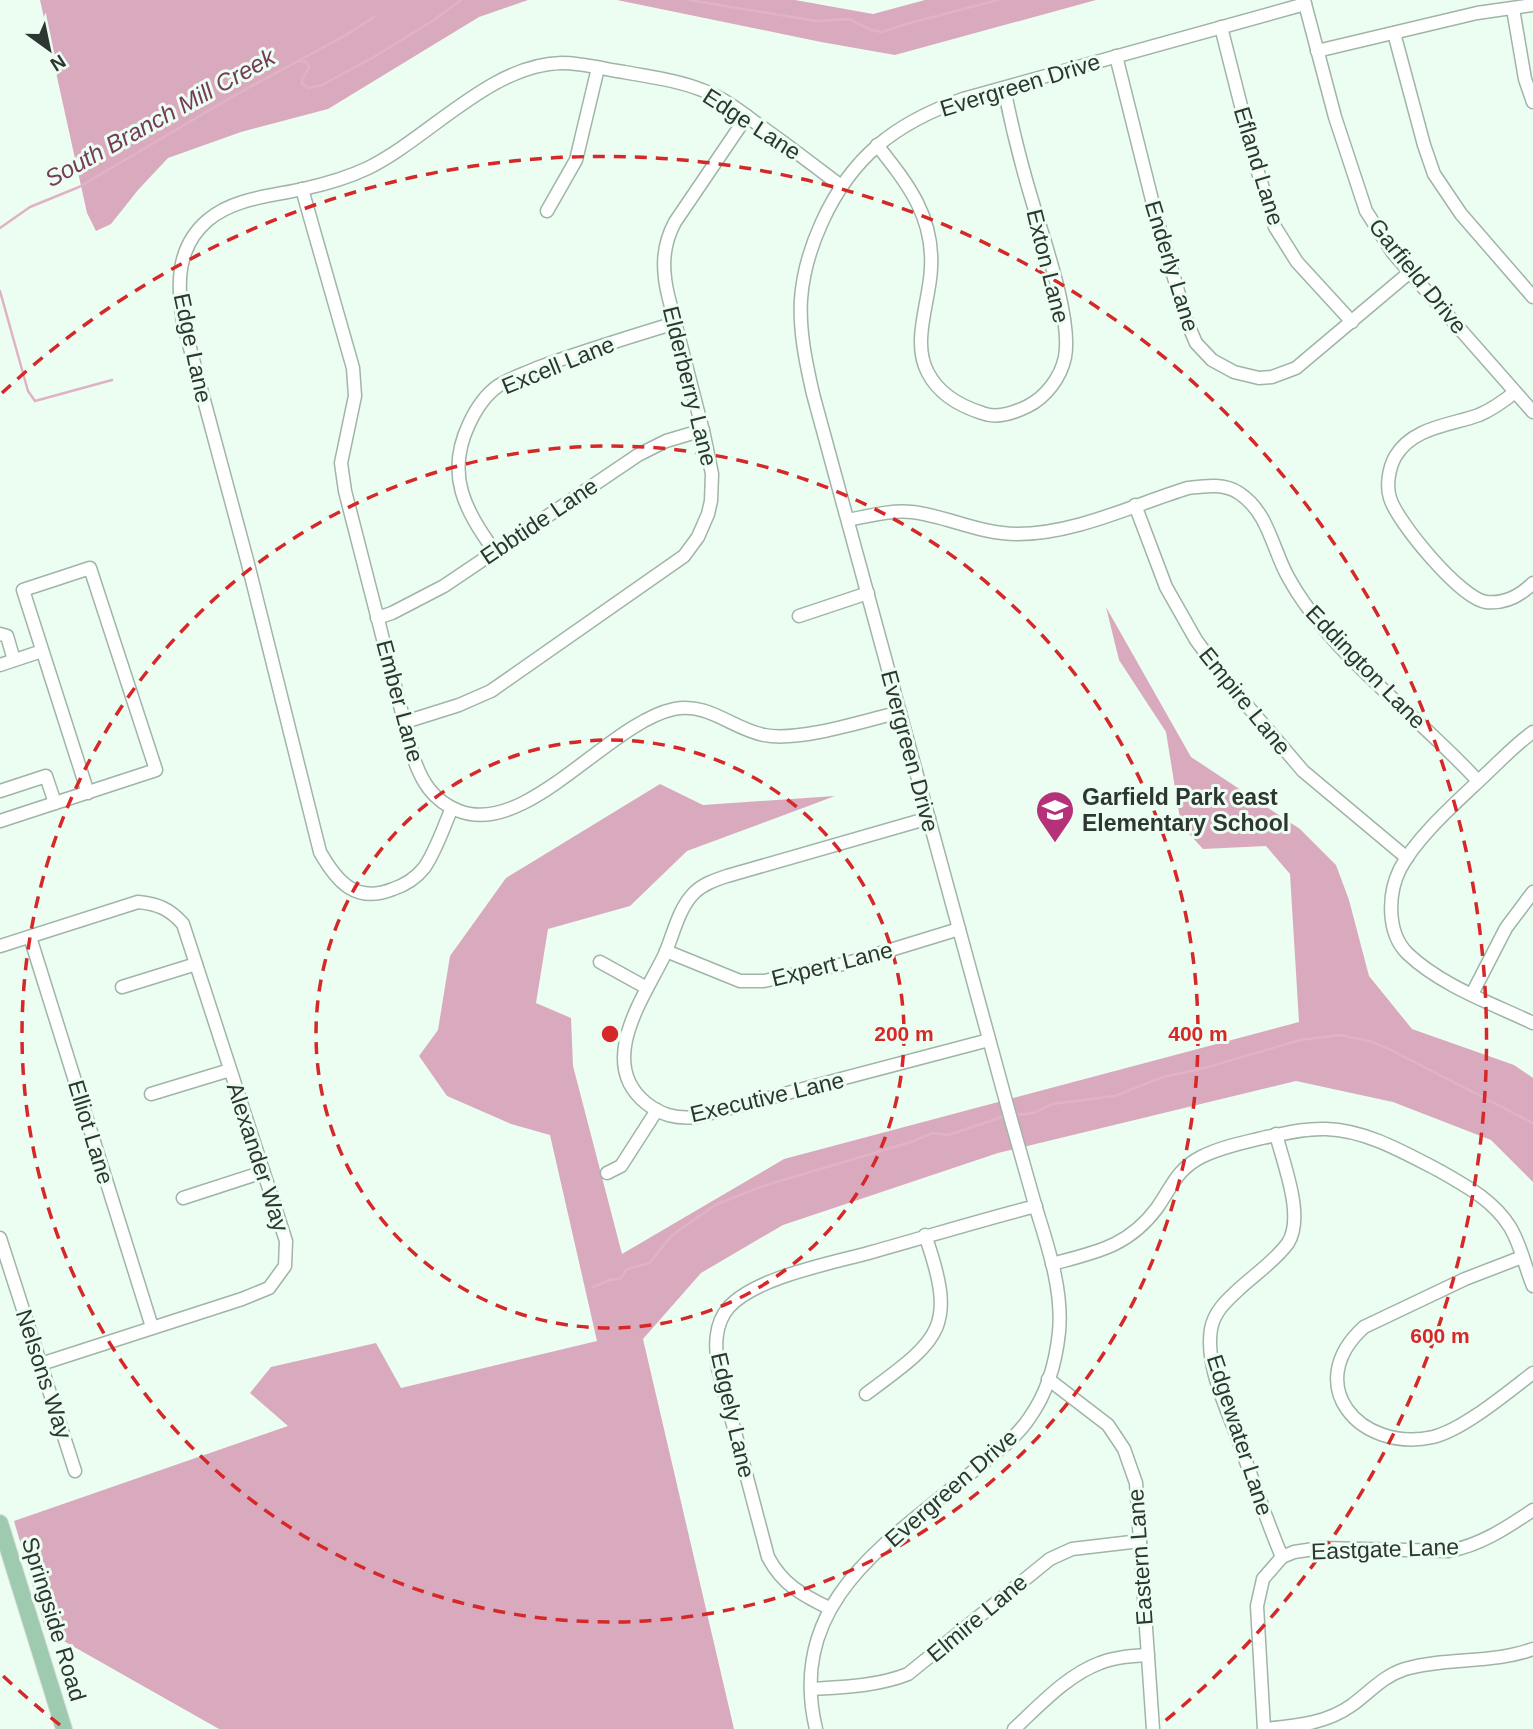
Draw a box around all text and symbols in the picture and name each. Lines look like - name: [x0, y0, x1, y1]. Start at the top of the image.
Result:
- north arrow: [14, 14, 84, 84]
- water label: South Branch Mill Creek: [40, 42, 281, 192]
- street label: Evergreen Drive: [937, 48, 1103, 122]
- text: N: [47, 50, 69, 75]
- street label: Edge Lane: [698, 83, 806, 165]
- street label: Efland Lane: [1229, 103, 1289, 229]
- street label: Enderly Lane: [1140, 197, 1204, 335]
- street label: Exton Lane: [1021, 206, 1075, 326]
- street label: Garfield Drive: [1364, 213, 1472, 339]
- street label: Edge Lane: [169, 291, 217, 405]
- street label: Elderberry Lane: [658, 303, 722, 469]
- street label: Excell Lane: [498, 331, 618, 399]
- street label: Ebbtide Lane: [476, 472, 602, 570]
- street label: Eddington Lane: [1301, 600, 1431, 734]
- street label: Ember Lane: [371, 637, 429, 765]
- street label: Empire Lane: [1194, 642, 1296, 760]
- street label: Evergreen Drive: [876, 667, 944, 835]
- place label: Garfield Park east Elementary School: [1082, 784, 1289, 836]
- school or university icon: Garfield Park east Elementary School: [1034, 789, 1076, 844]
- street label: Expert Lane: [769, 936, 895, 992]
- centre of rings: [598, 1022, 622, 1046]
- text: 200 m: [874, 1022, 934, 1045]
- text: 400 m: [1168, 1022, 1228, 1045]
- street label: Executive Lane: [687, 1067, 847, 1127]
- street label: Elliot Lane: [63, 1077, 119, 1187]
- street label: Alexander Way: [222, 1079, 294, 1235]
- street label: Nelsons Way: [11, 1306, 77, 1443]
- text: 600 m: [1410, 1324, 1470, 1347]
- street label: Edgely Lane: [706, 1350, 760, 1480]
- street label: Edgewater Lane: [1202, 1351, 1278, 1519]
- street label: Evergreen Drive: [880, 1424, 1022, 1552]
- street label: Eastern Lane: [1122, 1488, 1158, 1626]
- street label: Eastgate Lane: [1310, 1533, 1460, 1565]
- street label: Springside Road: [17, 1534, 91, 1704]
- street label: Elmire Lane: [922, 1569, 1032, 1667]

